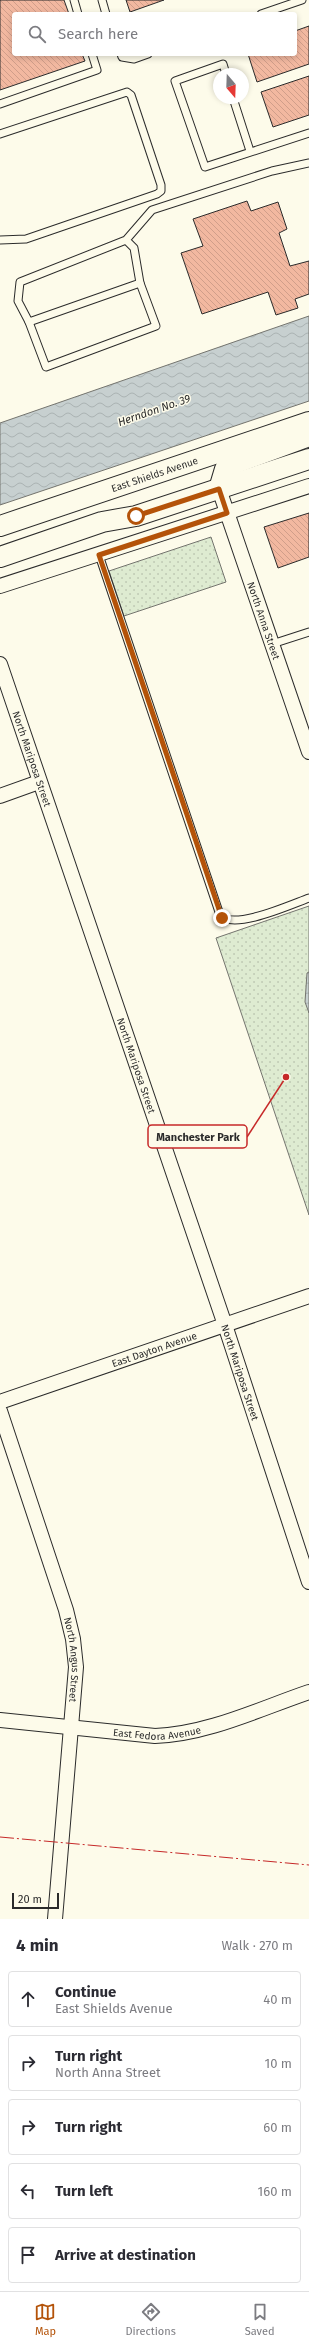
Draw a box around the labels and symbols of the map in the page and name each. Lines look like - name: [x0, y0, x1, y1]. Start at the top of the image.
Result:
- north arrow: [213, 68, 249, 104]
- water label: Herndon No. 39: [116, 392, 192, 429]
- street label: East Shields Avenue: [110, 455, 200, 495]
- route start: [127, 507, 145, 525]
- street label: North Anna Street: [244, 580, 282, 662]
- street label: North Mariposa Street: [9, 710, 53, 809]
- route end: [213, 909, 231, 927]
- street label: North Mariposa Street: [114, 1016, 158, 1115]
- callout: Manchester Park: [148, 1125, 247, 1148]
- text: Manchester Park: [156, 1131, 241, 1144]
- street label: North Mariposa Street: [218, 1323, 261, 1422]
- street label: East Dayton Avenue: [110, 1330, 199, 1370]
- street label: North Angus Street: [61, 1616, 81, 1703]
- street label: East Fedora Avenue: [113, 1724, 202, 1743]
- scale bar: [12, 1891, 59, 1910]

